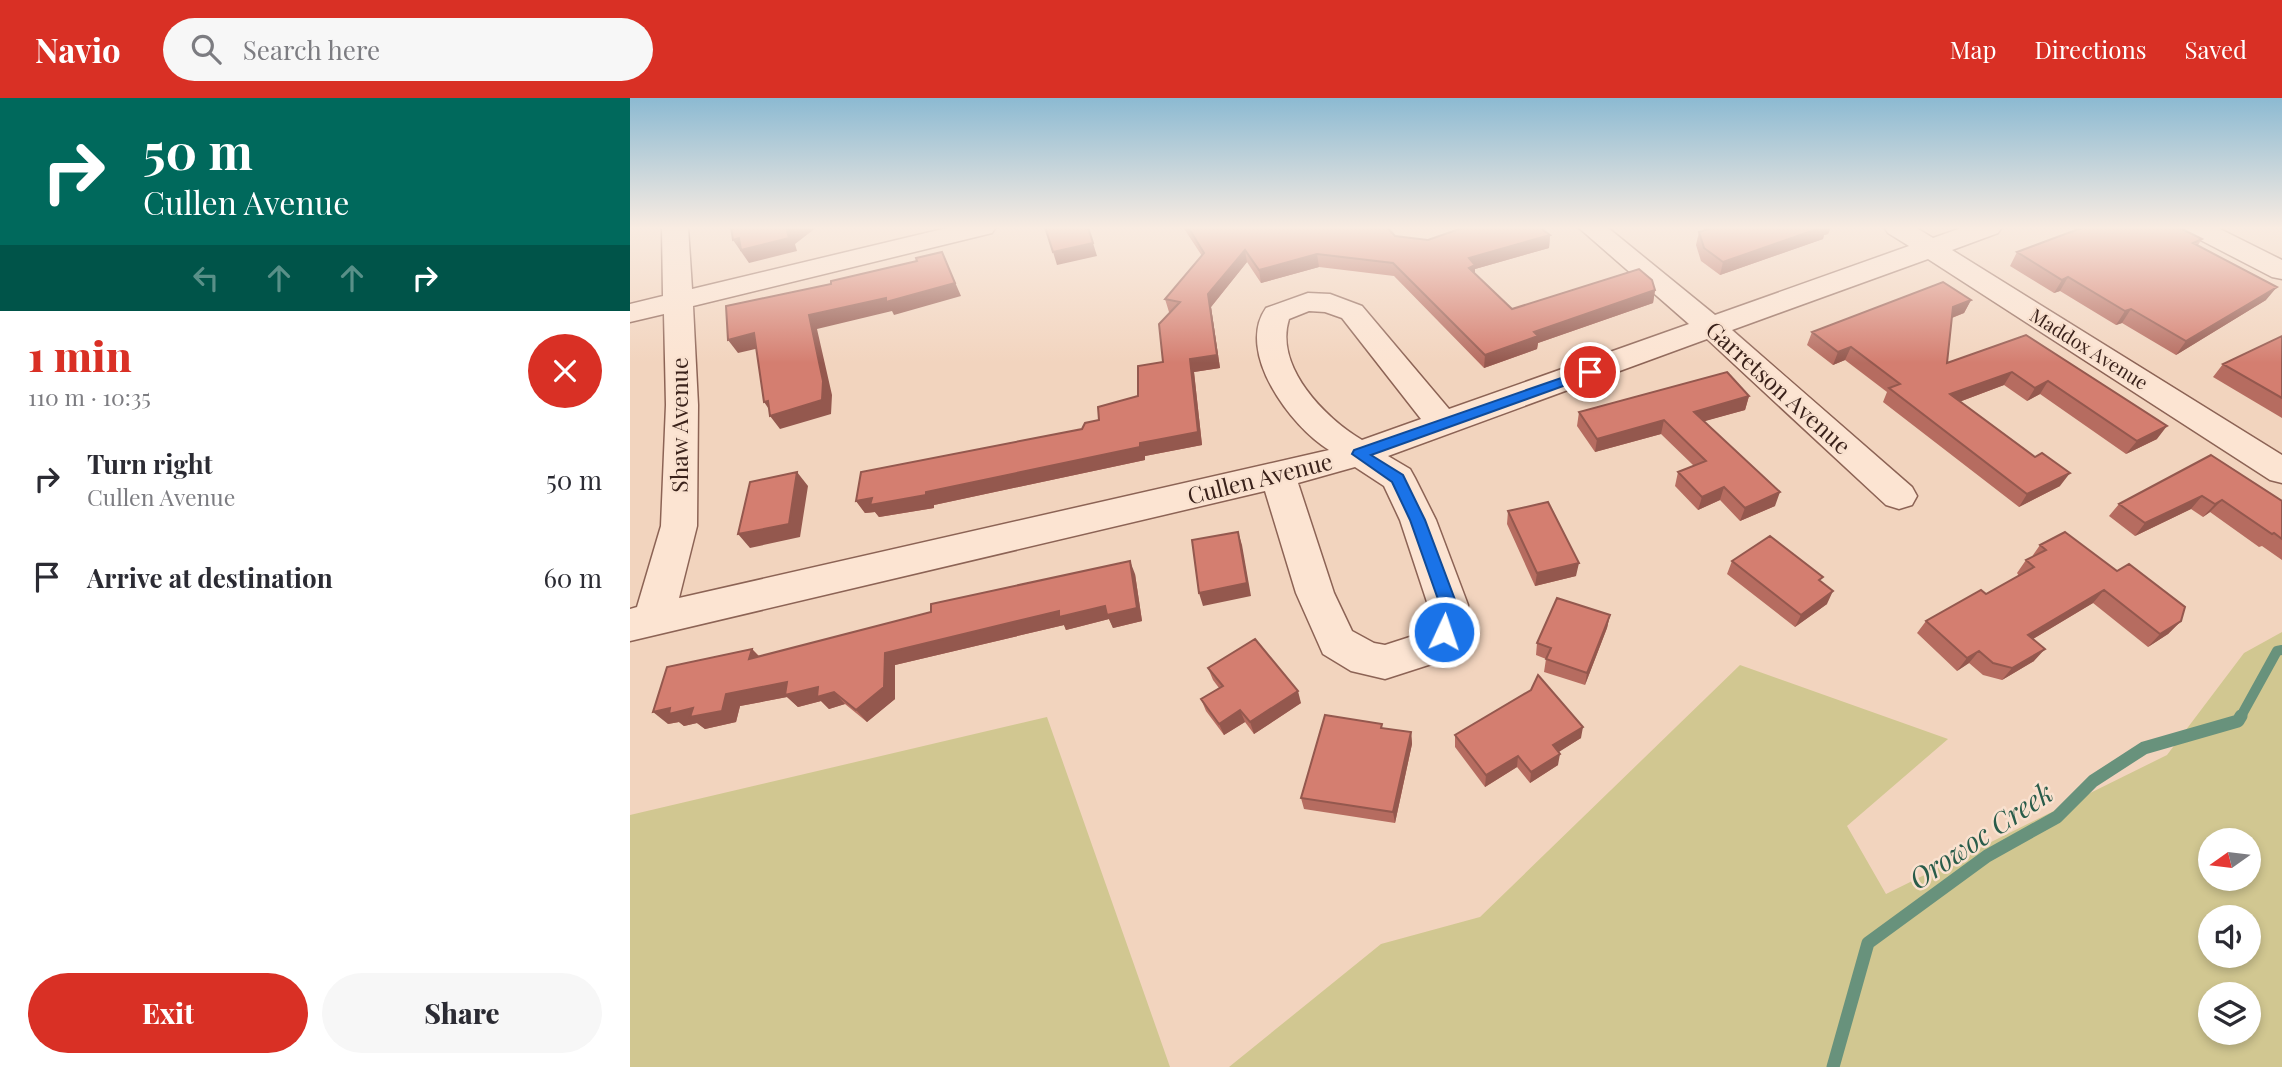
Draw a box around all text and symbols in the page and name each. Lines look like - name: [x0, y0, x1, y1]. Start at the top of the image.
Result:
- search box: [163, 18, 653, 81]
- text: Navio: [35, 27, 121, 71]
- icon: search: [187, 30, 225, 68]
- text: Search here: [243, 32, 380, 67]
- text: Map: [1950, 33, 1996, 65]
- text: Directions: [2034, 33, 2147, 65]
- text: Saved: [2185, 33, 2247, 65]
- text: 50 m: [143, 117, 253, 182]
- icon: right: [28, 126, 119, 217]
- text: Cullen Avenue: [143, 180, 349, 223]
- icon: left: [187, 259, 225, 297]
- icon: ahead: [260, 259, 298, 297]
- icon: ahead: [333, 259, 371, 297]
- icon: right: [406, 259, 444, 297]
- street label: Maddox Avenue: [2026, 301, 2153, 395]
- street label: Garretson Avenue: [1700, 314, 1858, 460]
- text: 1 min: [28, 327, 132, 383]
- button: close: [528, 334, 602, 408]
- pin: [1560, 342, 1620, 402]
- icon: arrive: [1571, 353, 1609, 391]
- street label: Shaw Avenue: [663, 357, 694, 493]
- text: 110 m · 10:35: [28, 381, 151, 412]
- street label: Cullen Avenue: [1184, 445, 1335, 511]
- text: Turn right: [87, 446, 213, 481]
- icon: right: [28, 460, 66, 498]
- text: 50 m: [546, 462, 602, 497]
- text: Cullen Avenue: [87, 481, 235, 512]
- icon: arrive: [28, 558, 66, 596]
- text: Arrive at destination: [87, 560, 333, 595]
- text: 60 m: [543, 560, 602, 595]
- position arrow: [1407, 595, 1481, 669]
- water label: Orowoc Creek: [1901, 773, 2059, 897]
- north arrow: [2198, 828, 2261, 891]
- map controls: [2198, 828, 2261, 1045]
- button: sound: [2198, 905, 2261, 968]
- button: Exit: [28, 973, 308, 1053]
- button: Share: [322, 973, 602, 1053]
- button: layers: [2198, 982, 2261, 1045]

